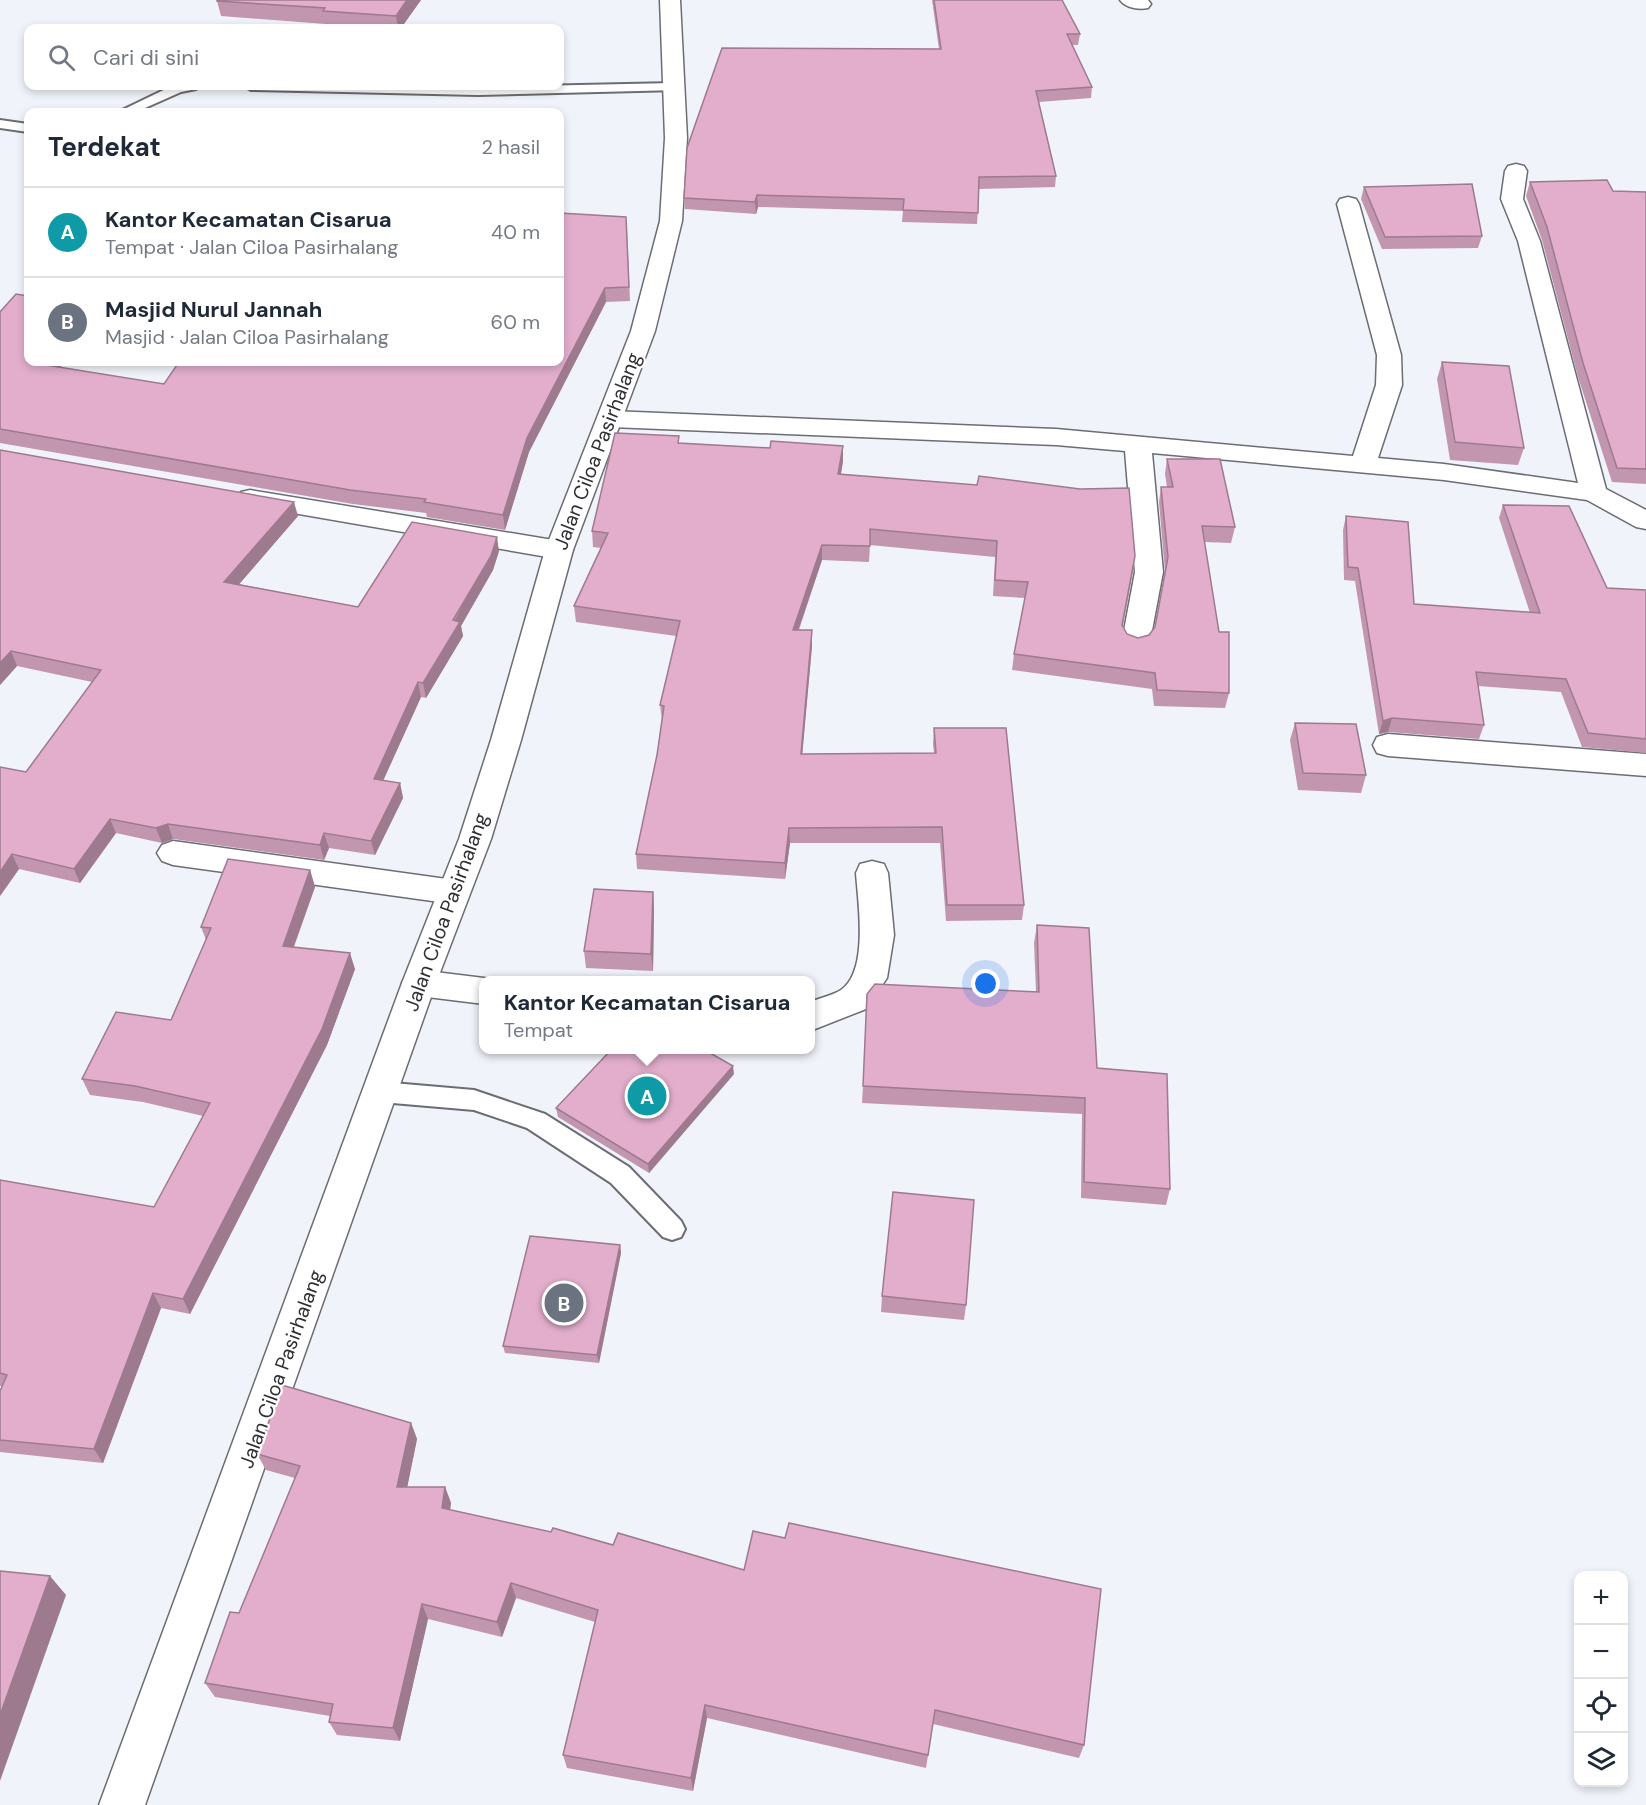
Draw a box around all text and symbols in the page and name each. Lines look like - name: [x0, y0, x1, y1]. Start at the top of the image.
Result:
- search box: [24, 24, 564, 90]
- icon: search: [45, 41, 78, 74]
- text: Cari di sini: [93, 43, 199, 72]
- text: Terdekat: [48, 130, 161, 164]
- text: 2 hasil: [481, 134, 540, 160]
- text: Kantor Kecamatan Cisarua: [105, 205, 392, 234]
- text: A: [60, 219, 75, 245]
- text: 40 m: [491, 219, 540, 245]
- text: Tempat · Jalan Ciloa Pasirhalang: [105, 234, 398, 260]
- text: Masjid Nurul Jannah: [105, 295, 322, 324]
- text: B: [61, 309, 74, 335]
- text: 60 m: [491, 309, 540, 335]
- text: Masjid · Jalan Ciloa Pasirhalang: [105, 324, 389, 350]
- street label: Jalan Ciloa Pasirhalang: [547, 349, 647, 553]
- street label: Jalan Ciloa Pasirhalang: [398, 809, 494, 1015]
- your location: [971, 969, 1000, 998]
- popup: [479, 976, 815, 1054]
- text: Kantor Kecamatan Cisarua: [504, 988, 790, 1017]
- text: Tempat: [504, 1017, 573, 1043]
- pin: A: [628, 1074, 666, 1118]
- street label: Jalan Ciloa Pasirhalang: [233, 1266, 329, 1472]
- pin: B: [544, 1280, 584, 1326]
- map controls: [1574, 1571, 1628, 1787]
- button: +: [1574, 1571, 1628, 1625]
- button: −: [1574, 1625, 1628, 1679]
- button: locate: [1574, 1679, 1628, 1733]
- button: layers: [1574, 1733, 1628, 1787]

